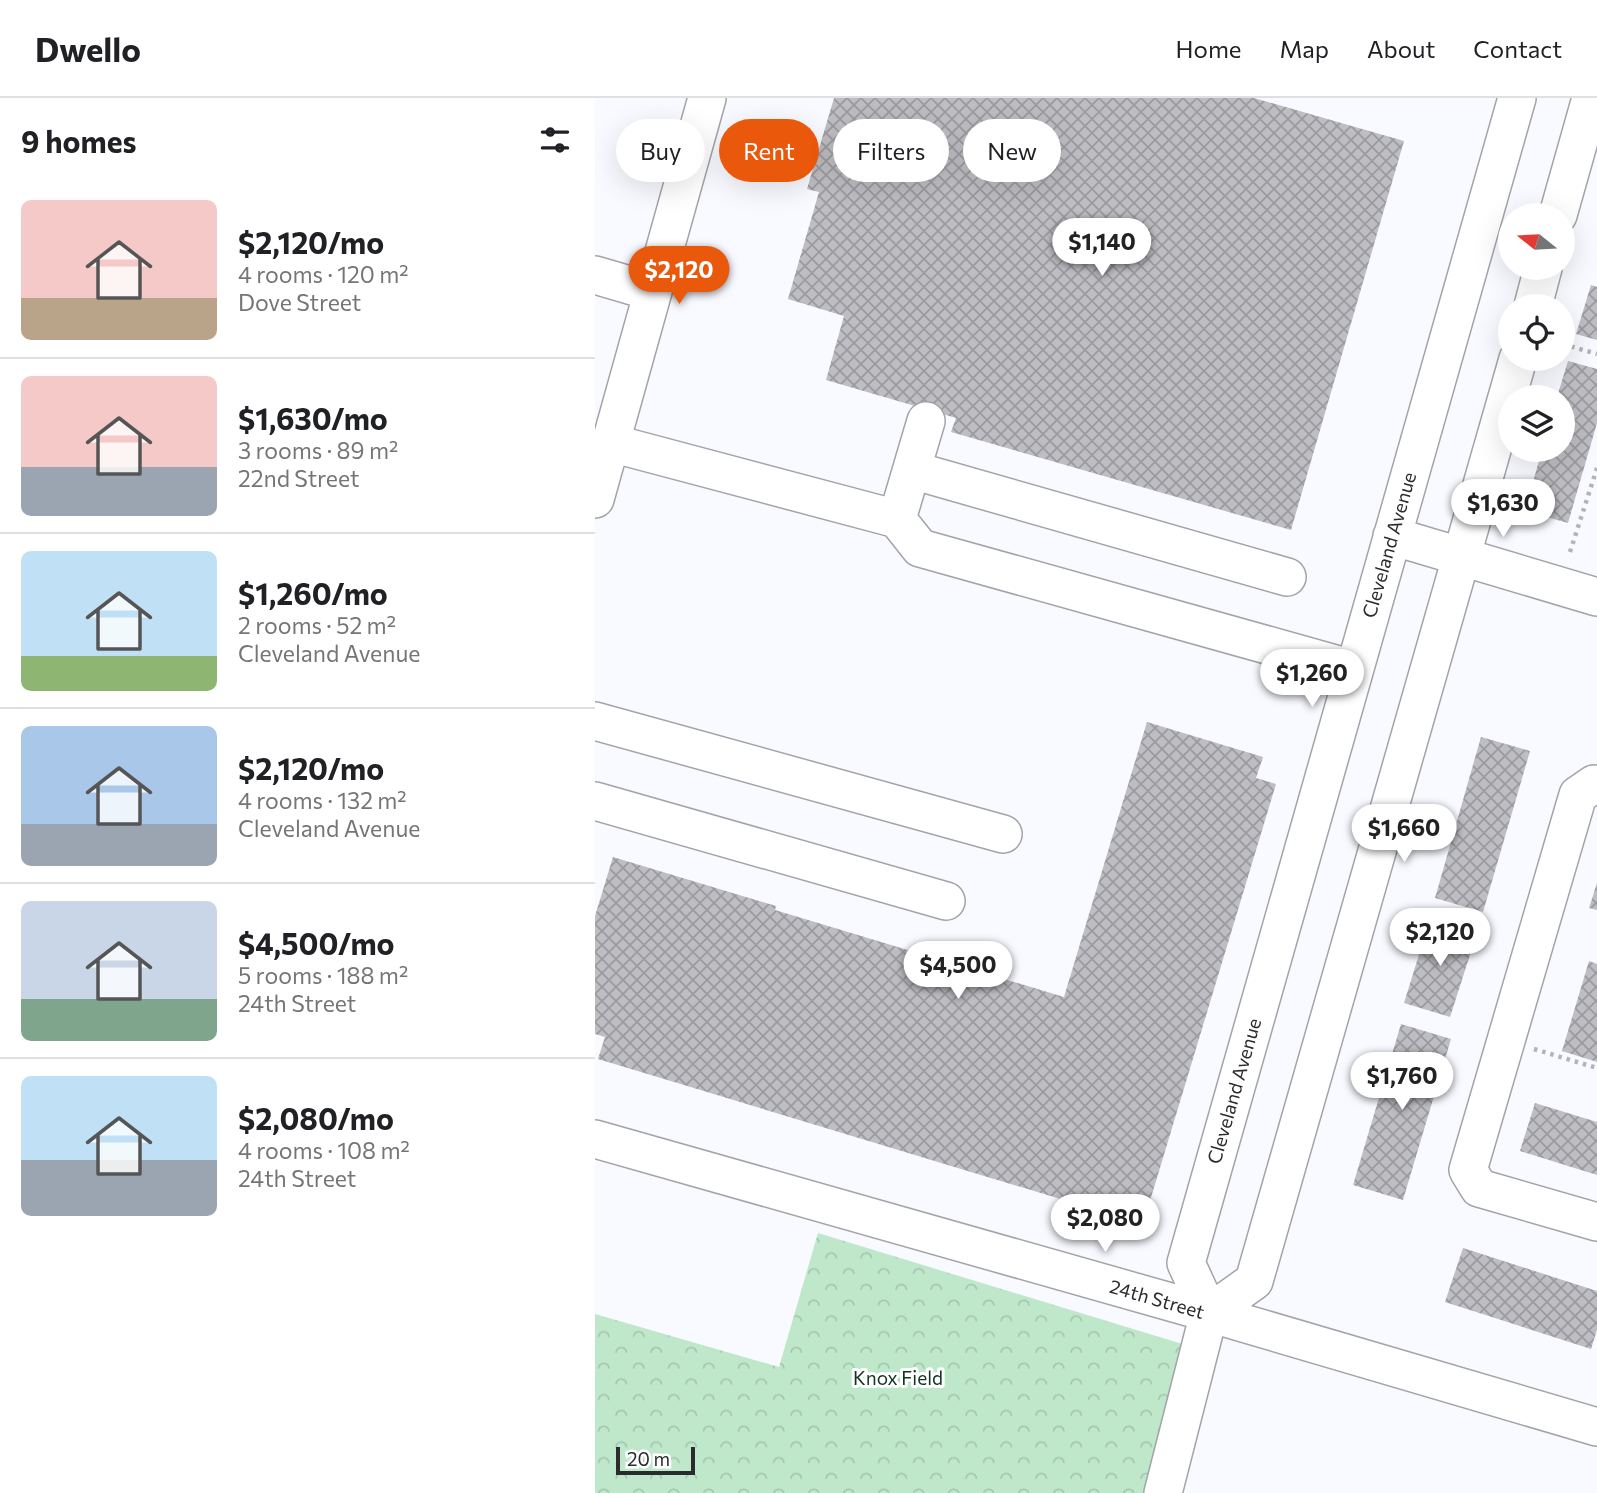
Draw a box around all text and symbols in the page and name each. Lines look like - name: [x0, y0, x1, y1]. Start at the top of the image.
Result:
- text: Dwello: [35, 28, 141, 69]
- text: Home: [1176, 34, 1242, 63]
- text: Map: [1280, 34, 1329, 63]
- text: About: [1367, 34, 1435, 63]
- text: Contact: [1473, 34, 1562, 63]
- chip: Buy: [616, 119, 705, 182]
- chip: Rent: [719, 119, 819, 182]
- chip: Filters: [833, 119, 949, 182]
- chip: New: [963, 119, 1061, 182]
- icon: filters: [536, 121, 574, 159]
- text: 9 homes: [21, 122, 136, 159]
- north arrow: [1498, 203, 1575, 280]
- map controls: [1498, 203, 1575, 462]
- pin: $1,140: [1045, 218, 1159, 278]
- text: $2,120/mo: [238, 223, 384, 260]
- text: $1,140: [1068, 227, 1136, 255]
- icon: home: [77, 228, 161, 312]
- pin: $2,120: [622, 246, 736, 306]
- text: $2,120: [645, 255, 714, 283]
- text: 4 rooms · 120 m²: [238, 260, 409, 288]
- text: Dove Street: [238, 288, 361, 316]
- button: locate: [1498, 294, 1575, 371]
- button: layers: [1498, 385, 1575, 462]
- text: $1,630/mo: [238, 399, 388, 436]
- icon: home: [77, 404, 161, 488]
- text: 3 rooms · 89 m²: [238, 436, 398, 464]
- text: 22nd Street: [238, 464, 359, 492]
- street label: Cleveland Avenue: [1357, 469, 1420, 620]
- pin: $1,630: [1446, 480, 1560, 539]
- text: $1,630: [1467, 488, 1539, 516]
- text: $1,260/mo: [238, 574, 388, 611]
- icon: home: [77, 579, 161, 663]
- text: 2 rooms · 52 m²: [238, 611, 396, 639]
- text: Cleveland Avenue: [238, 639, 420, 667]
- pin: $1,260: [1255, 650, 1369, 709]
- text: $1,260: [1276, 658, 1348, 686]
- text: $2,120/mo: [238, 749, 384, 786]
- icon: home: [77, 754, 161, 838]
- text: 4 rooms · 132 m²: [238, 786, 407, 814]
- pin: $1,660: [1347, 804, 1461, 864]
- text: $1,660: [1368, 813, 1440, 841]
- text: Cleveland Avenue: [238, 814, 420, 842]
- pin: $2,120: [1383, 908, 1497, 968]
- text: $2,120: [1406, 917, 1475, 945]
- text: $4,500/mo: [238, 924, 395, 961]
- icon: home: [77, 929, 161, 1013]
- pin: $4,500: [901, 942, 1015, 1001]
- text: $4,500: [920, 950, 996, 978]
- text: 5 rooms · 188 m²: [238, 961, 408, 989]
- text: 24th Street: [238, 989, 356, 1017]
- street label: Cleveland Avenue: [1202, 1015, 1265, 1166]
- pin: $1,760: [1345, 1052, 1459, 1112]
- text: $1,760: [1366, 1061, 1438, 1089]
- text: $2,080/mo: [238, 1099, 394, 1136]
- icon: home: [77, 1104, 161, 1188]
- text: 4 rooms · 108 m²: [238, 1136, 410, 1164]
- text: 24th Street: [238, 1164, 356, 1192]
- pin: $2,080: [1048, 1194, 1162, 1254]
- text: $2,080: [1067, 1203, 1143, 1231]
- street label: 24th Street: [1107, 1274, 1207, 1323]
- park label: Knox Field: [853, 1366, 943, 1389]
- scale bar: [616, 1444, 695, 1476]
- text: 20 m: [627, 1447, 670, 1470]

